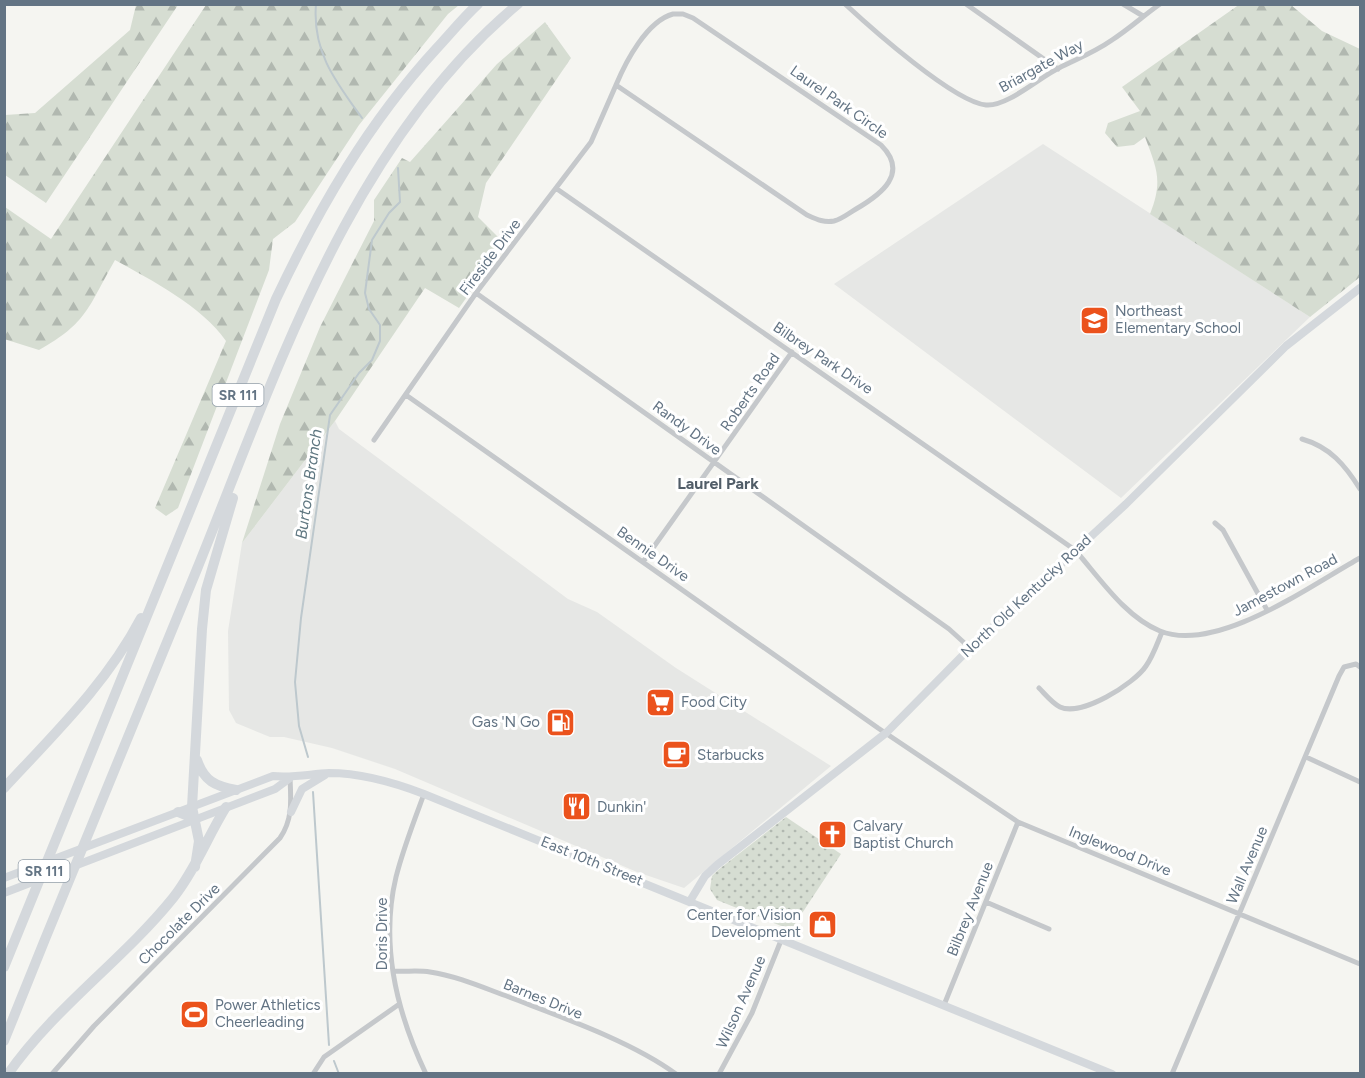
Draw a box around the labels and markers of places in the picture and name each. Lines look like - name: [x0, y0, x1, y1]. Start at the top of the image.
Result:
- place label: Northeast Elementary School: [1115, 302, 1241, 337]
- school or university icon: Northeast Elementary School: [1078, 304, 1110, 336]
- supermarket icon: Food City: [644, 686, 676, 718]
- place label: Food City: [681, 693, 747, 711]
- fuel station icon: Gas 'N Go: [545, 706, 577, 738]
- place label: Gas 'N Go: [472, 713, 540, 731]
- cafe icon: Starbucks: [660, 739, 692, 771]
- place label: Starbucks: [697, 746, 764, 764]
- restaurant icon: Dunkin': [560, 791, 592, 823]
- place label: Dunkin': [597, 798, 646, 816]
- place label: Calvary Baptist Church: [853, 817, 953, 852]
- church icon: Calvary Baptist Church: [816, 819, 848, 851]
- place label: Center for Vision Development: [687, 906, 801, 941]
- shop icon: Center for Vision Development: [806, 908, 838, 940]
- place label: Power Athletics Cheerleading: [215, 996, 321, 1031]
- sports icon: Power Athletics Cheerleading: [178, 998, 210, 1030]

